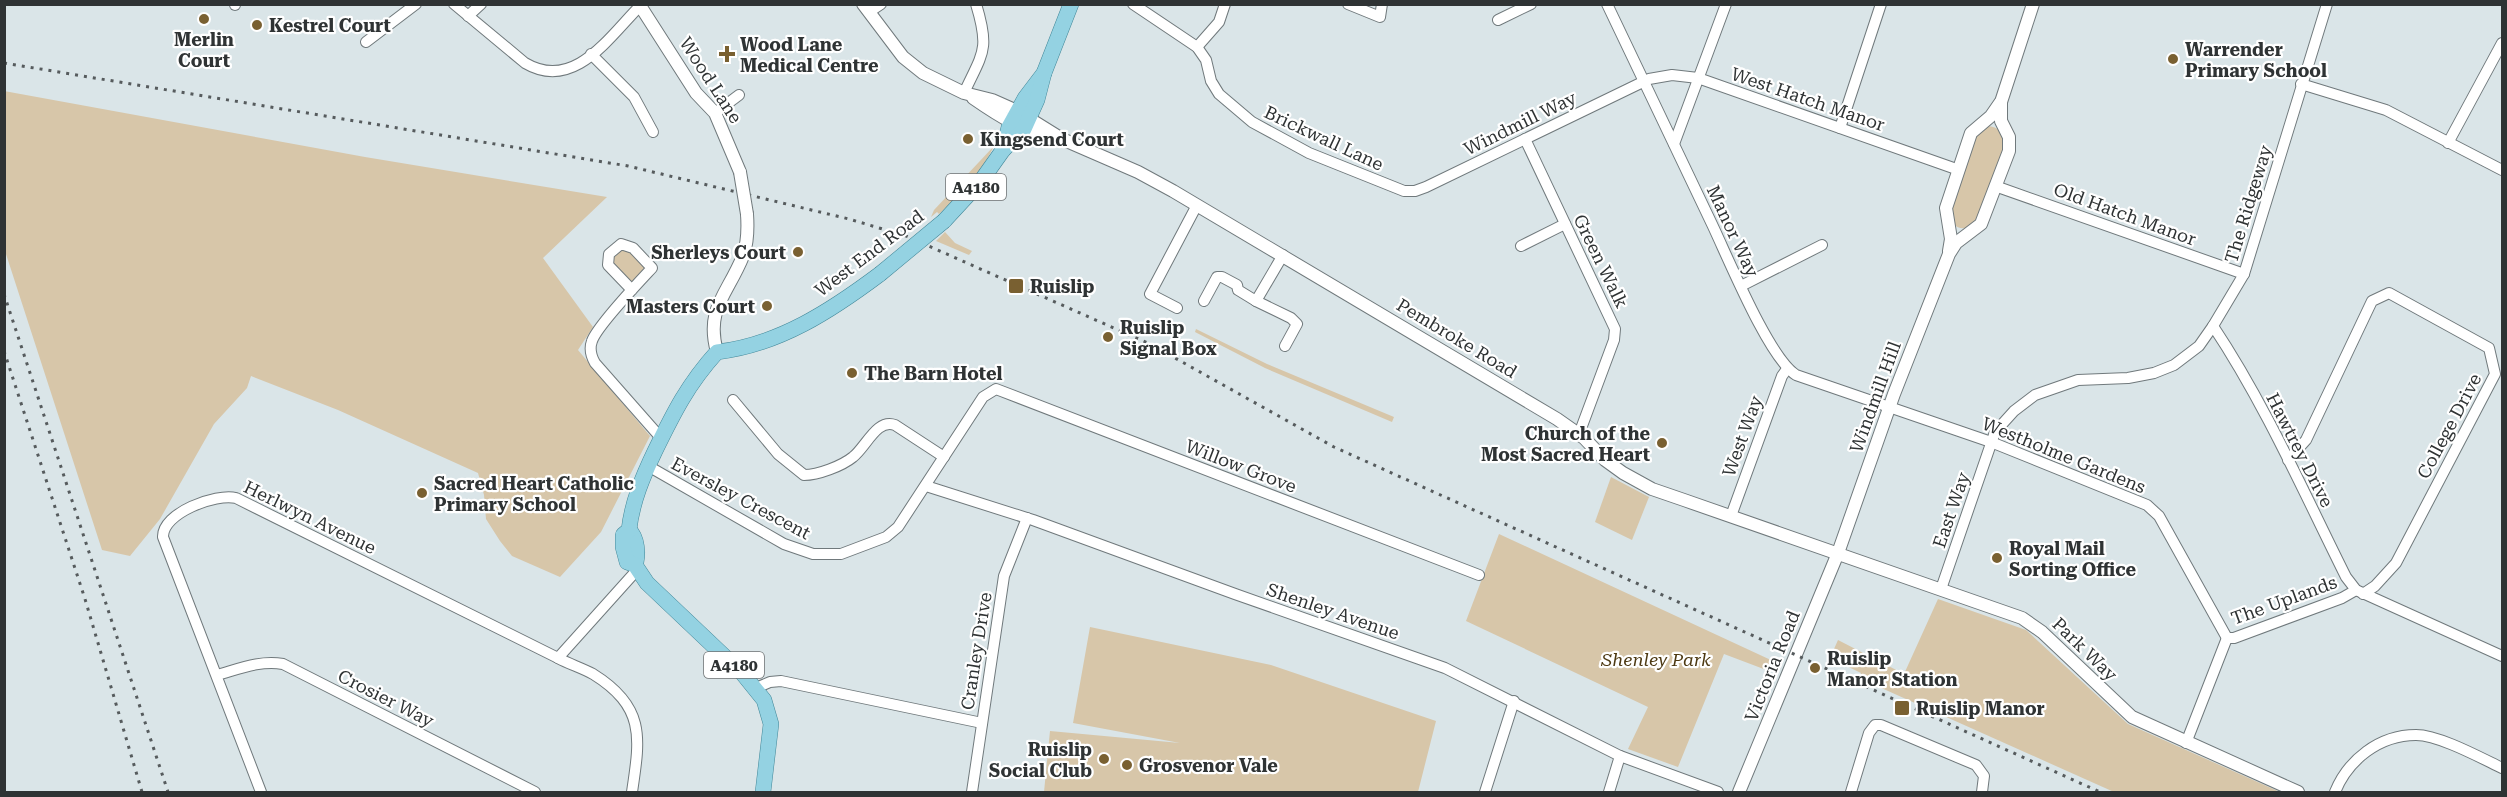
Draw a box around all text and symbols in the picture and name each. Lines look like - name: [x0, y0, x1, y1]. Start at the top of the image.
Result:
- marker: Merlin Court: [197, 12, 211, 26]
- place label: Kestrel Court: [269, 15, 391, 36]
- marker: Kestrel Court: [250, 18, 264, 32]
- place label: Merlin Court: [174, 29, 234, 71]
- street label: Wood Lane: [675, 33, 747, 127]
- place label: Wood Lane Medical Centre: [740, 34, 879, 76]
- place label: Warrender Primary School: [2185, 39, 2327, 81]
- marker: Wood Lane Medical Centre: [718, 45, 736, 63]
- marker: Warrender Primary School: [2166, 52, 2180, 66]
- street label: West Hatch Manor: [1728, 63, 1888, 135]
- street label: Windmill Way: [1460, 87, 1580, 159]
- street label: Brickwall Lane: [1261, 101, 1387, 175]
- place label: Kingsend Court: [980, 129, 1124, 150]
- marker: Kingsend Court: [961, 132, 975, 146]
- street label: The Ridgeway: [2220, 142, 2276, 265]
- road number: A4180: [946, 174, 1006, 200]
- street label: Old Hatch Manor: [2051, 178, 2199, 250]
- street label: Manor Way: [1703, 182, 1764, 281]
- street label: West End Road: [810, 205, 928, 301]
- street label: Green Walk: [1569, 211, 1633, 311]
- place label: Sherleys Court: [651, 242, 786, 263]
- marker: Sherleys Court: [791, 245, 805, 259]
- place label: Ruislip: [1030, 276, 1094, 297]
- marker: Ruislip: [1007, 277, 1025, 295]
- street label: Pembroke Road: [1393, 294, 1521, 382]
- place label: Masters Court: [626, 296, 755, 317]
- marker: Masters Court: [760, 299, 774, 313]
- place label: Ruislip Signal Box: [1120, 317, 1217, 359]
- marker: Ruislip Signal Box: [1101, 330, 1115, 344]
- street label: Windmill Hill: [1845, 338, 1905, 455]
- place label: The Barn Hotel: [864, 363, 1002, 384]
- marker: The Barn Hotel: [845, 366, 859, 380]
- street label: College Drive: [2412, 370, 2486, 482]
- street label: Hawtrey Drive: [2262, 389, 2338, 511]
- street label: West Way: [1718, 392, 1766, 479]
- street label: Westholme Gardens: [1979, 413, 2149, 497]
- place label: Church of the Most Sacred Heart: [1481, 423, 1650, 465]
- street label: Willow Grove: [1183, 435, 1300, 497]
- marker: Church of the Most Sacred Heart: [1655, 436, 1669, 450]
- street label: Eversley Crescent: [668, 452, 814, 544]
- street label: East Way: [1928, 469, 1974, 551]
- place label: Sacred Heart Catholic Primary School: [434, 473, 634, 515]
- street label: Herlwyn Avenue: [241, 476, 380, 558]
- marker: Sacred Heart Catholic Primary School: [415, 486, 429, 500]
- place label: Royal Mail Sorting Office: [2009, 538, 2136, 580]
- marker: Royal Mail Sorting Office: [1990, 551, 2004, 565]
- street label: The Uplands: [2228, 571, 2340, 629]
- street label: Shenley Avenue: [1264, 578, 1402, 644]
- street label: Cranley Drive: [956, 591, 996, 711]
- street label: Victoria Road: [1740, 607, 1804, 724]
- street label: Park Way: [2048, 613, 2122, 685]
- place label: Ruislip Manor Station: [1827, 648, 1958, 690]
- park label: Shenley Park: [1600, 649, 1711, 670]
- road number: A4180: [704, 652, 764, 678]
- marker: Ruislip Manor Station: [1808, 661, 1822, 675]
- street label: Crosier Way: [335, 665, 438, 731]
- place label: Ruislip Manor: [1916, 698, 2045, 719]
- marker: Ruislip Manor: [1893, 699, 1911, 717]
- place label: Ruislip Social Club: [989, 739, 1092, 781]
- marker: Ruislip Social Club: [1097, 752, 1111, 766]
- place label: Grosvenor Vale: [1139, 755, 1278, 776]
- marker: Grosvenor Vale: [1120, 758, 1134, 772]

